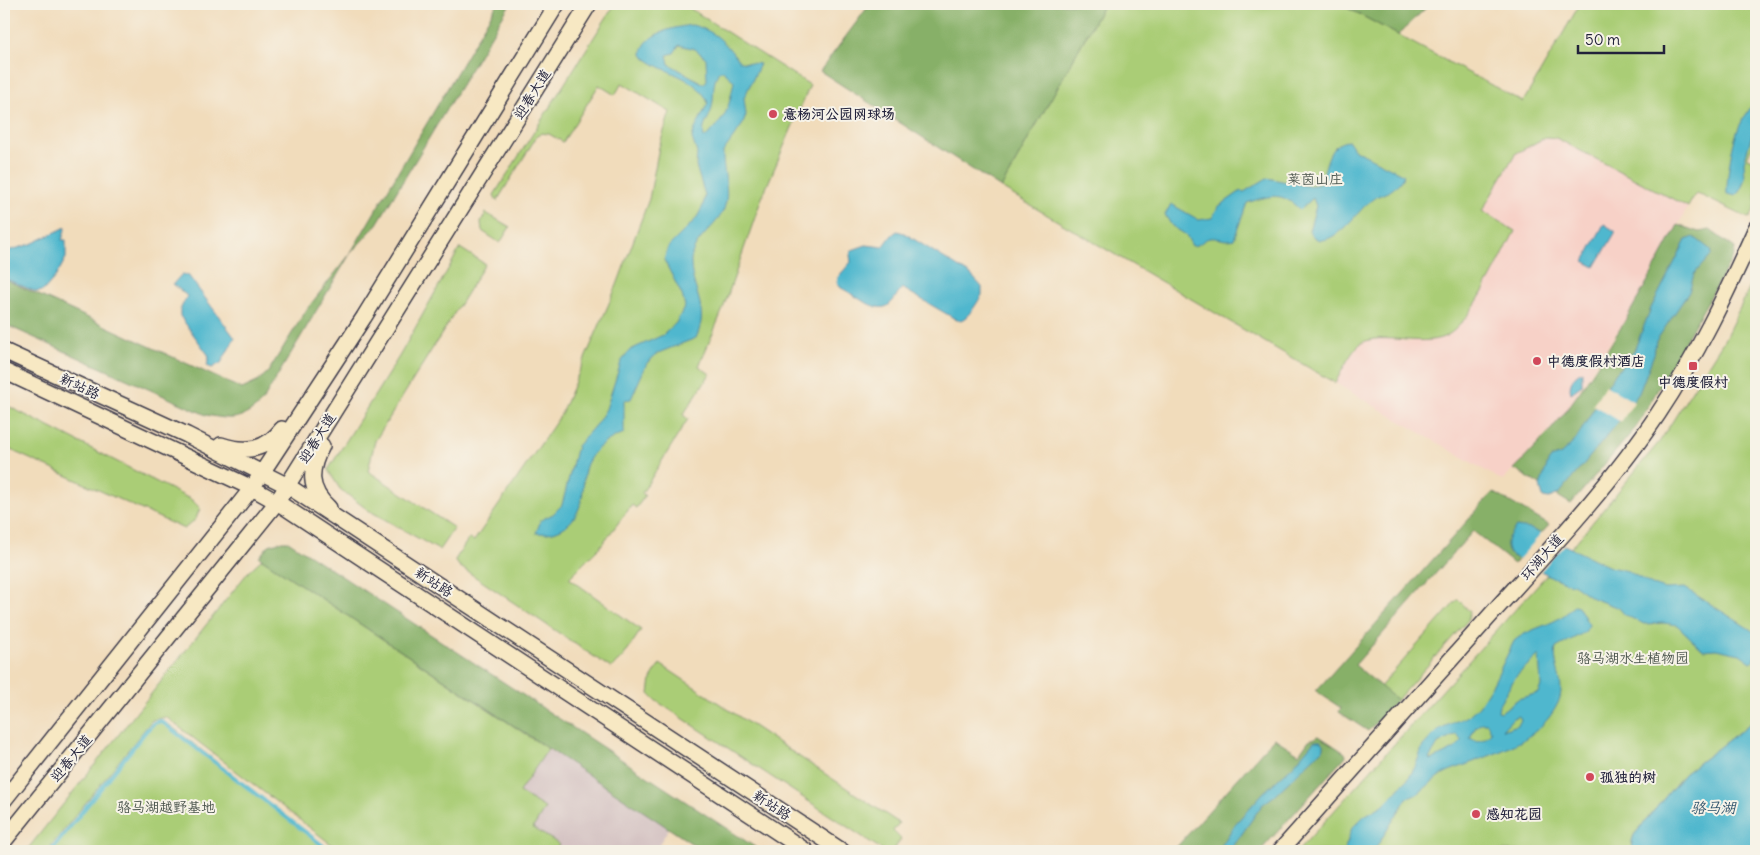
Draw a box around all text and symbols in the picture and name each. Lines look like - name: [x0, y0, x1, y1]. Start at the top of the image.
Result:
- scale bar: [1578, 22, 1664, 54]
- text: 50 m: [1585, 30, 1620, 49]
- street label: 迎春大道: [510, 65, 554, 123]
- place label: 意杨河公园网球场: [783, 105, 895, 123]
- marker: 意杨河公园网球场: [767, 108, 779, 120]
- park label: 莱茵山庄: [1287, 170, 1343, 188]
- place label: 中德度假村酒店: [1547, 352, 1645, 370]
- marker: 中德度假村酒店: [1531, 355, 1543, 367]
- marker: 中德度假村: [1687, 360, 1699, 372]
- street label: 新站路: [57, 369, 103, 403]
- place label: 中德度假村: [1658, 373, 1728, 391]
- street label: 迎春大道: [295, 409, 339, 467]
- street label: 环湖大道: [1517, 530, 1567, 584]
- street label: 新站路: [411, 563, 457, 601]
- park label: 骆马湖水生植物园: [1577, 649, 1689, 667]
- street label: 迎春大道: [46, 731, 96, 785]
- place label: 孤独的树: [1600, 768, 1656, 786]
- marker: 孤独的树: [1584, 771, 1596, 783]
- street label: 新站路: [749, 786, 795, 824]
- park label: 骆马湖越野基地: [117, 798, 215, 816]
- water label: 骆马湖: [1690, 798, 1737, 817]
- place label: 感知花园: [1486, 805, 1542, 823]
- marker: 感知花园: [1470, 808, 1482, 820]

